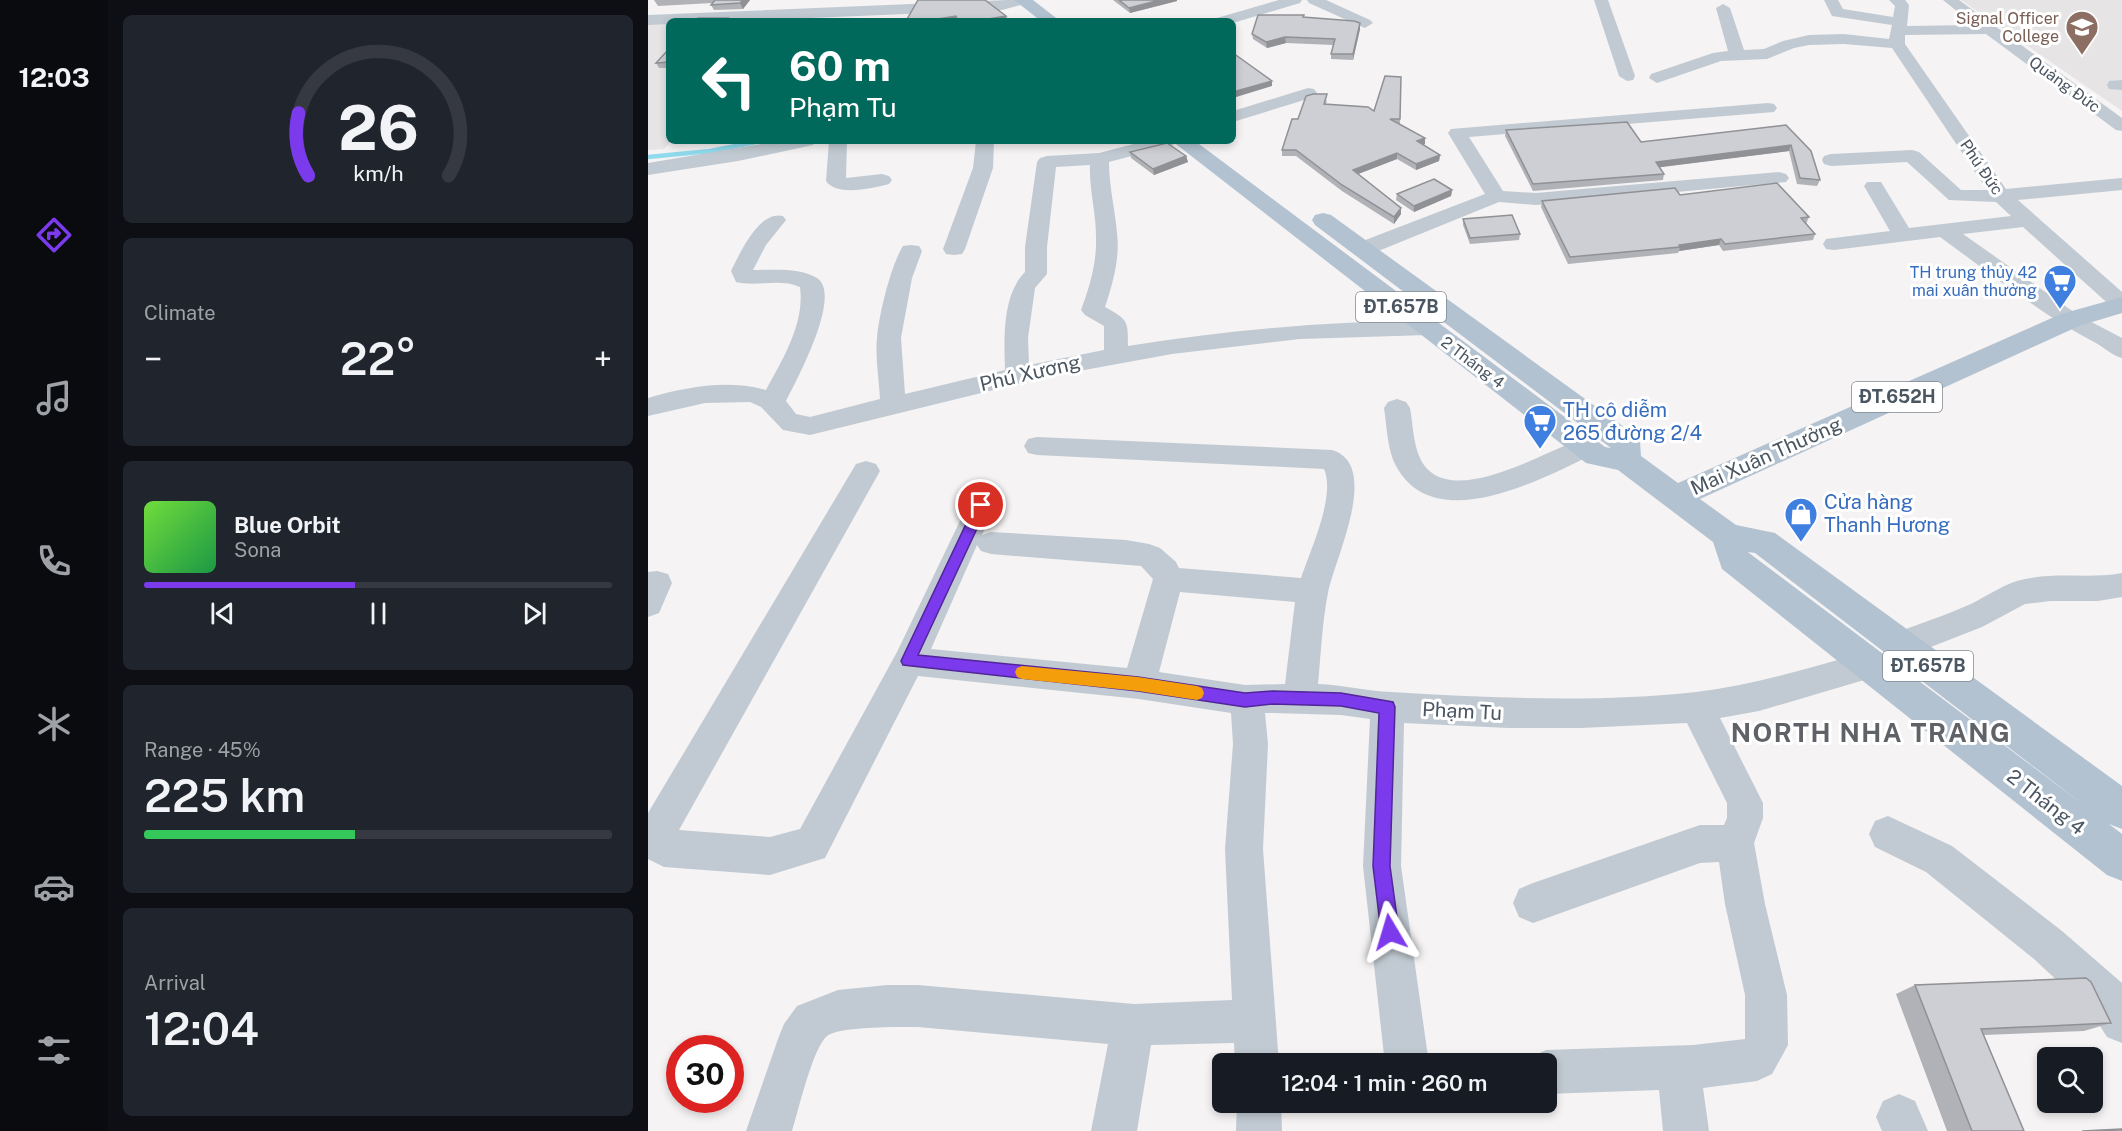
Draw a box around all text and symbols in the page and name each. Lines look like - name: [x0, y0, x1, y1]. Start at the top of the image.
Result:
- place label: Signal Officer College: [1956, 9, 2059, 46]
- school or university icon: Signal Officer College: [2064, 9, 2100, 56]
- text: 60 m: [789, 41, 891, 90]
- icon: left: [690, 42, 768, 120]
- street label: Quảng Đức: [2025, 52, 2104, 117]
- text: 12:03: [18, 61, 90, 93]
- text: 26: [338, 91, 418, 164]
- text: Phạm Tu: [789, 91, 897, 123]
- street label: Phú Đức: [1956, 136, 2007, 199]
- text: km/h: [353, 161, 403, 186]
- icon: directions: [33, 214, 75, 256]
- place label: TH trung thủy 42 mai xuân thưởng: [1910, 263, 2037, 300]
- supermarket icon: TH trung thủy 42 mai xuân thưởng: [2042, 263, 2078, 310]
- road number: ĐT.657B: [1356, 292, 1446, 322]
- text: Climate: [144, 301, 216, 325]
- text: 22°: [340, 332, 416, 385]
- street label: 2 Tháng 4: [1437, 333, 1508, 392]
- text: −: [144, 340, 162, 378]
- text: +: [594, 340, 612, 378]
- street label: Phú Xương: [977, 350, 1083, 396]
- icon: music: [33, 377, 75, 419]
- road number: ĐT.652H: [1852, 382, 1942, 412]
- place label: TH cô diễm 265 đường 2/4: [1563, 398, 1702, 445]
- supermarket icon: TH cô diễm 265 đường 2/4: [1522, 403, 1558, 450]
- street label: Mai Xuân Thưởng: [1687, 412, 1845, 500]
- pin: [955, 479, 1006, 530]
- icon: arrive: [964, 488, 997, 521]
- place label: Cửa hàng Thanh Hương: [1824, 490, 1950, 537]
- shop icon: Cửa hàng Thanh Hương: [1783, 496, 1819, 543]
- text: Blue Orbit: [234, 512, 341, 538]
- text: Sona: [234, 538, 281, 562]
- icon: phone: [33, 540, 75, 582]
- icon: previous: [206, 597, 239, 630]
- icon: pause: [362, 597, 395, 630]
- icon: next: [518, 597, 551, 630]
- road number: ĐT.657B: [1883, 651, 1973, 681]
- street label: Phạm Tu: [1422, 697, 1502, 725]
- icon: climate: [33, 703, 75, 745]
- district label: NORTH NHA TRANG: [1731, 717, 2011, 748]
- text: Range · 45%: [144, 738, 261, 762]
- street label: 2 Tháng 4: [2002, 764, 2090, 840]
- text: 225 km: [144, 769, 305, 822]
- icon: car: [33, 866, 75, 908]
- position arrow: [1358, 900, 1422, 964]
- text: Arrival: [144, 971, 206, 995]
- text: 12:04: [144, 1002, 259, 1055]
- icon: filters: [33, 1029, 75, 1071]
- speed limit sign: 30: [666, 1035, 744, 1113]
- map controls: [2037, 1047, 2103, 1113]
- button: search: [2037, 1047, 2103, 1113]
- text: 12:04 · 1 min · 260 m: [1282, 1070, 1487, 1096]

